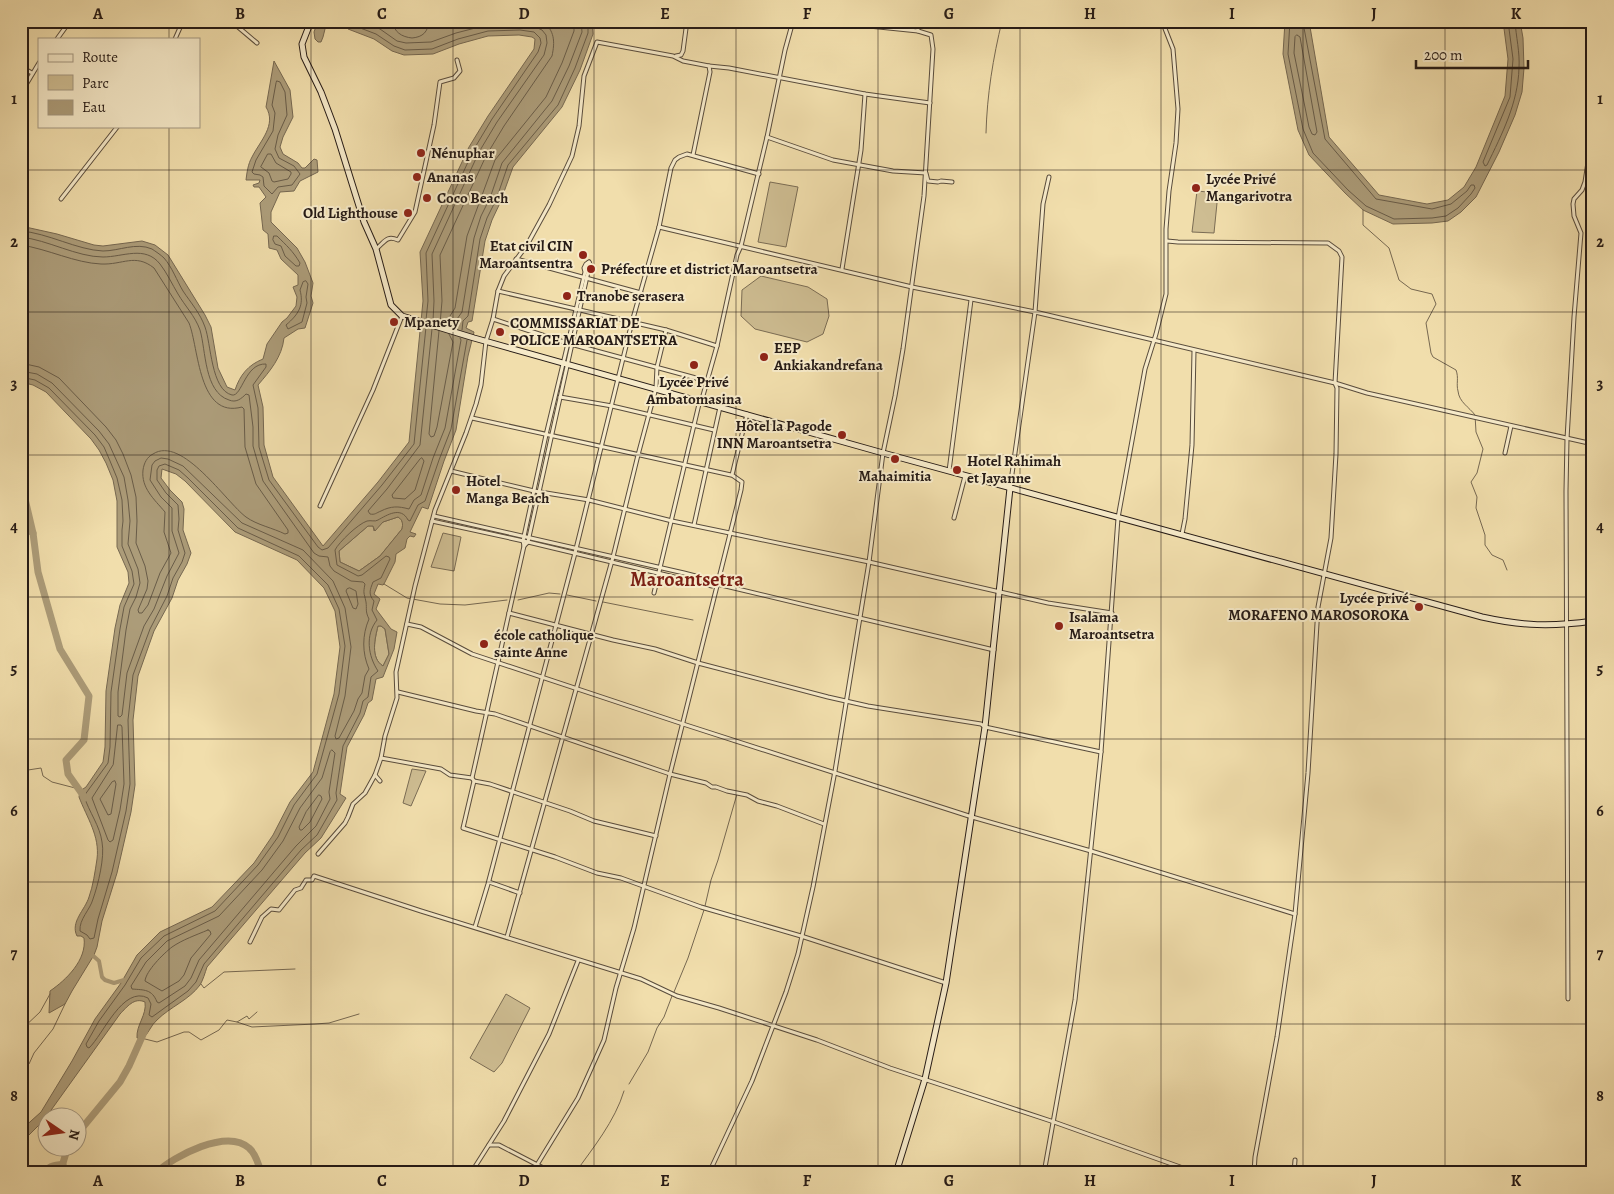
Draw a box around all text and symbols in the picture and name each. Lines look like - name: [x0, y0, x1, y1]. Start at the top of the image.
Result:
- text: A: [92, 3, 104, 25]
- text: B: [235, 3, 245, 25]
- text: C: [377, 3, 387, 25]
- text: D: [518, 3, 530, 25]
- text: E: [660, 3, 670, 25]
- text: F: [803, 3, 812, 25]
- text: G: [944, 3, 954, 25]
- text: H: [1084, 3, 1096, 25]
- text: I: [1229, 3, 1235, 25]
- text: J: [1371, 3, 1377, 25]
- text: K: [1511, 3, 1522, 25]
- legend: [38, 38, 200, 128]
- scale bar: [1416, 38, 1529, 70]
- text: 200 m: [1424, 45, 1463, 65]
- text: Route: [82, 47, 118, 67]
- text: Parc: [82, 73, 109, 93]
- text: 1: [11, 88, 17, 110]
- text: 1: [1597, 88, 1603, 110]
- text: Eau: [82, 97, 107, 117]
- place label: Nénuphar: [431, 143, 495, 163]
- marker: Nénuphar: [415, 147, 427, 159]
- place label: Ananas: [426, 167, 474, 187]
- place label: Lycée Privé Mangarivotra: [1206, 169, 1293, 206]
- marker: Ananas: [411, 171, 423, 183]
- marker: Lycée Privé Mangarivotra: [1190, 182, 1202, 194]
- place label: Coco Beach: [437, 188, 508, 208]
- marker: Coco Beach: [421, 192, 433, 204]
- place label: Old Lighthouse: [303, 203, 398, 223]
- marker: Old Lighthouse: [402, 207, 414, 219]
- text: 2: [10, 231, 18, 253]
- text: 2: [1596, 231, 1604, 253]
- place label: Etat civil CIN Maroantsentra: [479, 236, 574, 273]
- marker: Etat civil CIN Maroantsentra: [577, 249, 589, 261]
- place label: Préfecture et district Maroantsetra: [601, 259, 818, 279]
- marker: Préfecture et district Maroantsetra: [585, 263, 597, 275]
- place label: Tranobe serasera: [577, 286, 685, 306]
- marker: Tranobe serasera: [561, 290, 573, 302]
- place label: Mpanety: [404, 312, 460, 332]
- place label: COMMISSARIAT DE POLICE MAROANTSETRA: [510, 313, 678, 350]
- marker: Mpanety: [388, 316, 400, 328]
- marker: COMMISSARIAT DE POLICE MAROANTSETRA: [494, 326, 506, 338]
- place label: EEP Ankiakandrefana: [773, 338, 884, 375]
- marker: EEP Ankiakandrefana: [758, 351, 770, 363]
- marker: Lycée Privé Ambatomasina: [688, 359, 700, 371]
- place label: Lycée Privé Ambatomasina: [645, 372, 742, 409]
- text: 3: [11, 373, 18, 395]
- text: 3: [1597, 373, 1604, 395]
- place label: Hôtel la Pagode INN Maroantsetra: [717, 416, 833, 453]
- marker: Hôtel la Pagode INN Maroantsetra: [836, 429, 848, 441]
- place label: Hotel Rahimah et Jayanne: [967, 451, 1061, 488]
- marker: Mahaimitia: [889, 453, 901, 465]
- marker: Hotel Rahimah et Jayanne: [951, 464, 963, 476]
- place label: Mahaimitia: [858, 466, 932, 486]
- place label: Hotel Manga Beach: [466, 471, 550, 508]
- marker: Hotel Manga Beach: [450, 484, 462, 496]
- text: 4: [10, 516, 18, 538]
- text: 4: [1596, 516, 1604, 538]
- district label: Maroantsetra: [630, 566, 744, 593]
- place label: Lycée privé MORAFENO MAROSOROKA: [1228, 588, 1410, 625]
- marker: Lycée privé MORAFENO MAROSOROKA: [1413, 601, 1425, 613]
- place label: Isalama Maroantsetra: [1069, 607, 1155, 644]
- marker: Isalama Maroantsetra: [1053, 620, 1065, 632]
- place label: école catholique sainte Anne: [494, 625, 594, 662]
- marker: école catholique sainte Anne: [478, 638, 490, 650]
- text: 5: [11, 658, 18, 680]
- text: 5: [1597, 658, 1604, 680]
- text: 6: [10, 800, 18, 822]
- text: 6: [1596, 800, 1604, 822]
- text: 7: [11, 943, 18, 965]
- text: 7: [1597, 943, 1604, 965]
- text: 8: [10, 1085, 18, 1107]
- text: 8: [1596, 1085, 1604, 1107]
- north arrow: [38, 1106, 88, 1156]
- text: N: [64, 1128, 85, 1142]
- text: A: [92, 1170, 104, 1192]
- text: B: [235, 1170, 245, 1192]
- text: C: [377, 1170, 387, 1192]
- text: D: [518, 1170, 530, 1192]
- text: E: [660, 1170, 670, 1192]
- text: F: [803, 1170, 812, 1192]
- text: G: [944, 1170, 954, 1192]
- text: H: [1084, 1170, 1096, 1192]
- text: I: [1229, 1170, 1235, 1192]
- text: J: [1371, 1170, 1377, 1192]
- text: K: [1511, 1170, 1522, 1192]

